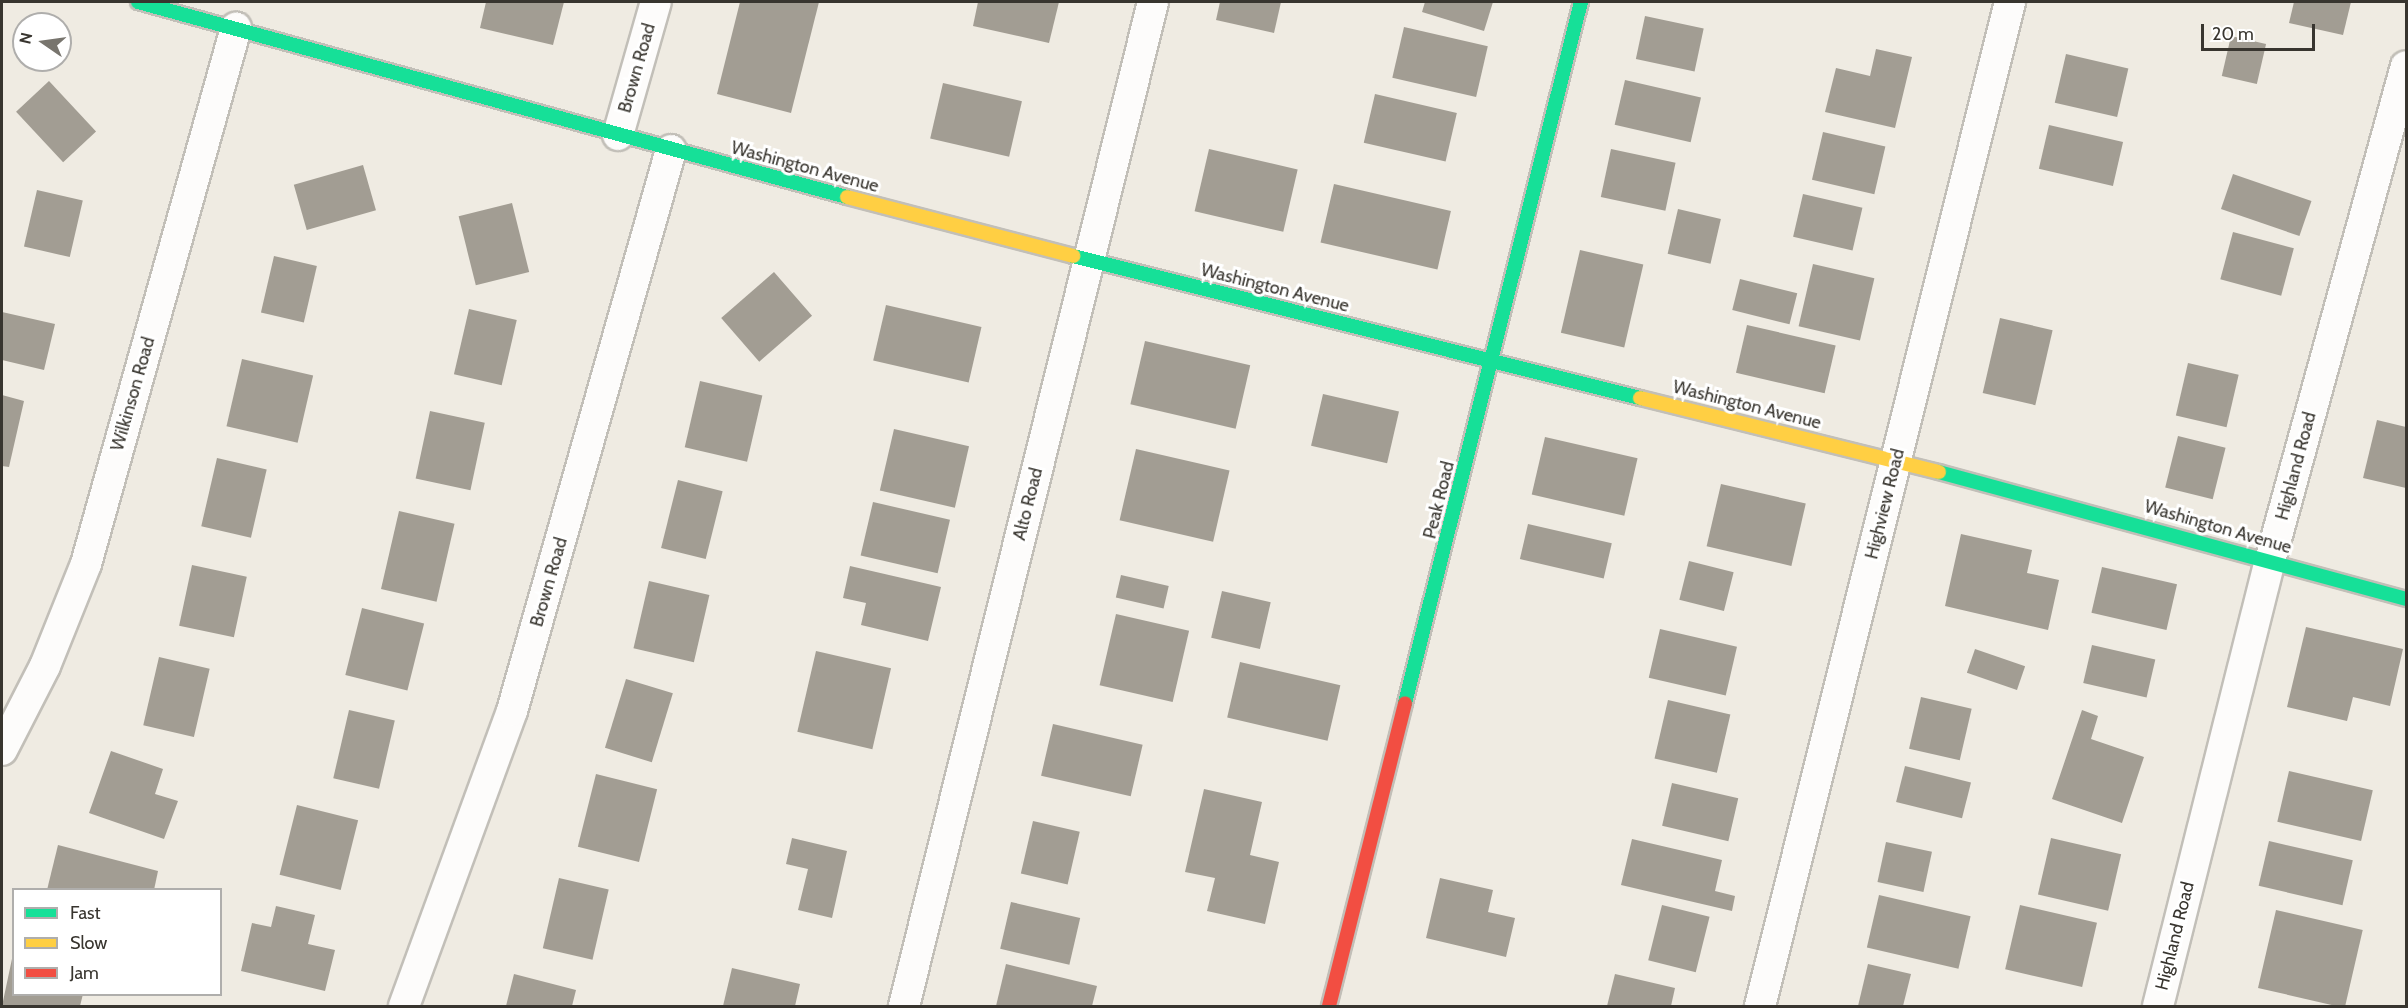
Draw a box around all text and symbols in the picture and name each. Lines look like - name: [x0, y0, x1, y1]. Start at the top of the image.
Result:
- north arrow: [12, 12, 72, 72]
- scale bar: [2204, 12, 2318, 50]
- street label: Brown Road: [614, 21, 660, 115]
- text: 20 m: [2212, 23, 2254, 45]
- text: N: [15, 31, 36, 46]
- street label: Washington Avenue: [729, 137, 881, 197]
- street label: Washington Avenue: [1199, 259, 1351, 317]
- street label: Wilkinson Road: [106, 335, 160, 453]
- street label: Washington Avenue: [1671, 376, 1823, 434]
- street label: Highland Road: [2271, 410, 2321, 522]
- street label: Highview Road: [1861, 447, 1909, 561]
- street label: Peak Road: [1419, 459, 1459, 541]
- street label: Alto Road: [1009, 465, 1047, 543]
- street label: Washington Avenue: [2142, 496, 2294, 558]
- street label: Brown Road: [526, 535, 572, 629]
- street label: Highland Road: [2151, 879, 2199, 993]
- legend: [12, 888, 222, 996]
- text: Fast: [70, 902, 101, 924]
- text: Slow: [70, 932, 107, 954]
- text: Jam: [70, 962, 99, 984]

